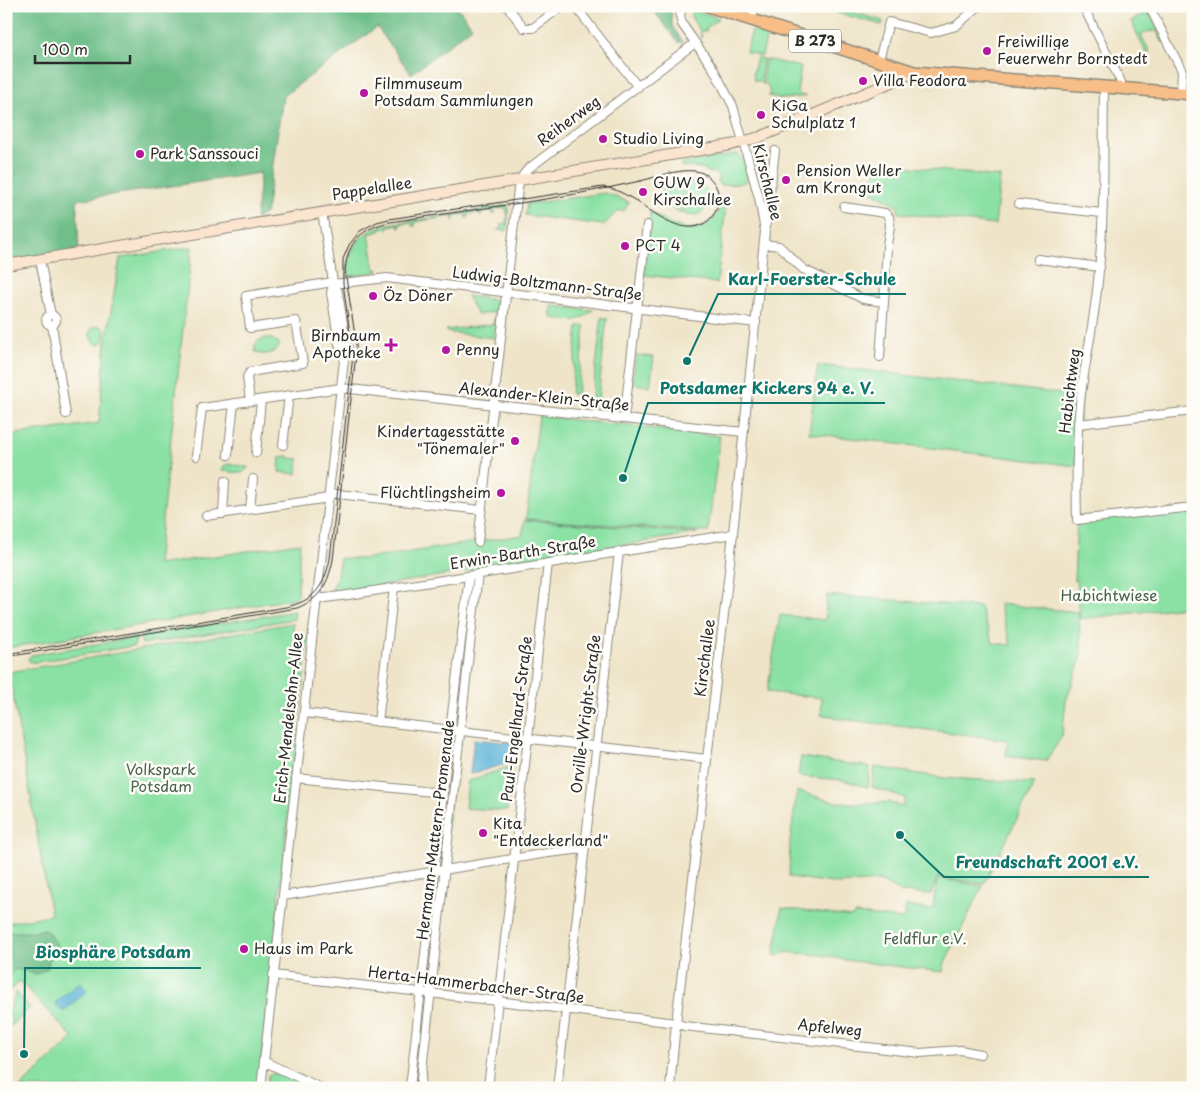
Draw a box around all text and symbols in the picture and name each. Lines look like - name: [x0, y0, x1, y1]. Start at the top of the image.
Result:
- road number: B 273: [789, 29, 841, 52]
- place label: Freiwillige Feuerwehr Bornstedt: [997, 29, 1148, 69]
- scale bar: [35, 32, 130, 64]
- text: 100 m: [42, 37, 88, 60]
- marker: Freiwillige Feuerwehr Bornstedt: [981, 45, 993, 57]
- place label: Villa Feodora: [873, 68, 967, 91]
- place label: Filmmuseum Potsdam Sammlungen: [374, 71, 534, 111]
- marker: Villa Feodora: [857, 75, 869, 87]
- marker: Filmmuseum Potsdam Sammlungen: [358, 87, 370, 99]
- street label: Reiherweg: [532, 89, 605, 151]
- place label: KiGa Schulplatz 1: [771, 93, 856, 133]
- marker: KiGa Schulplatz 1: [755, 109, 767, 121]
- place label: Studio Living: [613, 126, 704, 149]
- marker: Studio Living: [597, 133, 609, 145]
- place label: Park Sanssouci: [150, 141, 259, 164]
- street label: Kirschallee: [748, 141, 789, 222]
- marker: Park Sanssouci: [134, 148, 146, 160]
- place label: Pension Weller am Krongut: [796, 158, 902, 198]
- street label: Pappelallee: [330, 170, 413, 205]
- place label: GUW 9 Kirschallee: [653, 170, 731, 210]
- marker: Pension Weller am Krongut: [780, 174, 792, 186]
- marker: GUW 9 Kirschallee: [637, 186, 649, 198]
- place label: PCT 4: [635, 233, 681, 256]
- marker: PCT 4: [619, 240, 631, 252]
- street label: Ludwig-Boltzmann-Straße: [451, 259, 643, 306]
- callout: Karl-Foerster-Schule: [718, 263, 906, 294]
- text: Karl-Foerster-Schule: [728, 266, 896, 290]
- place label: Öz Döner: [383, 283, 453, 306]
- marker: Öz Döner: [367, 290, 379, 302]
- place label: Birnbaum Apotheke: [310, 323, 381, 363]
- place label: Penny: [456, 337, 500, 360]
- marker: Birnbaum Apotheke: [385, 339, 397, 351]
- marker: Penny: [440, 344, 452, 356]
- street label: Habichtweg: [1052, 347, 1085, 435]
- callout: Potsdamer Kickers 94 e. V.: [648, 372, 885, 403]
- street label: Alexander-Klein-Straße: [458, 375, 631, 416]
- text: Potsdamer Kickers 94 e. V.: [660, 375, 874, 399]
- place label: Kindertagesstätte "Tönemaler": [377, 419, 505, 459]
- marker: Kindertagesstätte "Tönemaler": [509, 435, 521, 447]
- place label: Flüchtlingsheim: [380, 480, 491, 503]
- marker: Flüchtlingsheim: [495, 487, 507, 499]
- street label: Erwin-Barth-Straße: [448, 529, 597, 574]
- park label: Habichtwiese: [1061, 583, 1157, 606]
- street label: Kirschallee: [687, 618, 720, 698]
- street label: Erich-Mendelsohn-Allee: [267, 631, 308, 805]
- street label: Orville-Wright-Straße: [563, 633, 606, 795]
- street label: Paul-Engelhard-Straße: [494, 635, 537, 803]
- street label: Hermann-Mattern-Promenade: [410, 718, 459, 941]
- park label: Volkspark Potsdam: [126, 757, 196, 797]
- place label: Kita "Entdeckerland": [493, 811, 608, 851]
- marker: Kita "Entdeckerland": [477, 827, 489, 839]
- callout: Freundschaft 2001 e.V.: [944, 846, 1149, 877]
- text: Freundschaft 2001 e.V.: [955, 849, 1139, 873]
- park label: Feldflur e.V.: [883, 926, 967, 949]
- place label: Haus im Park: [254, 936, 353, 959]
- callout: Biosphäre Potsdam: [25, 937, 201, 968]
- text: Biosphäre Potsdam: [35, 939, 191, 963]
- marker: Haus im Park: [238, 943, 250, 955]
- street label: Herta-Hammerbacher-Straße: [367, 959, 586, 1008]
- street label: Apfelweg: [797, 1012, 864, 1041]

